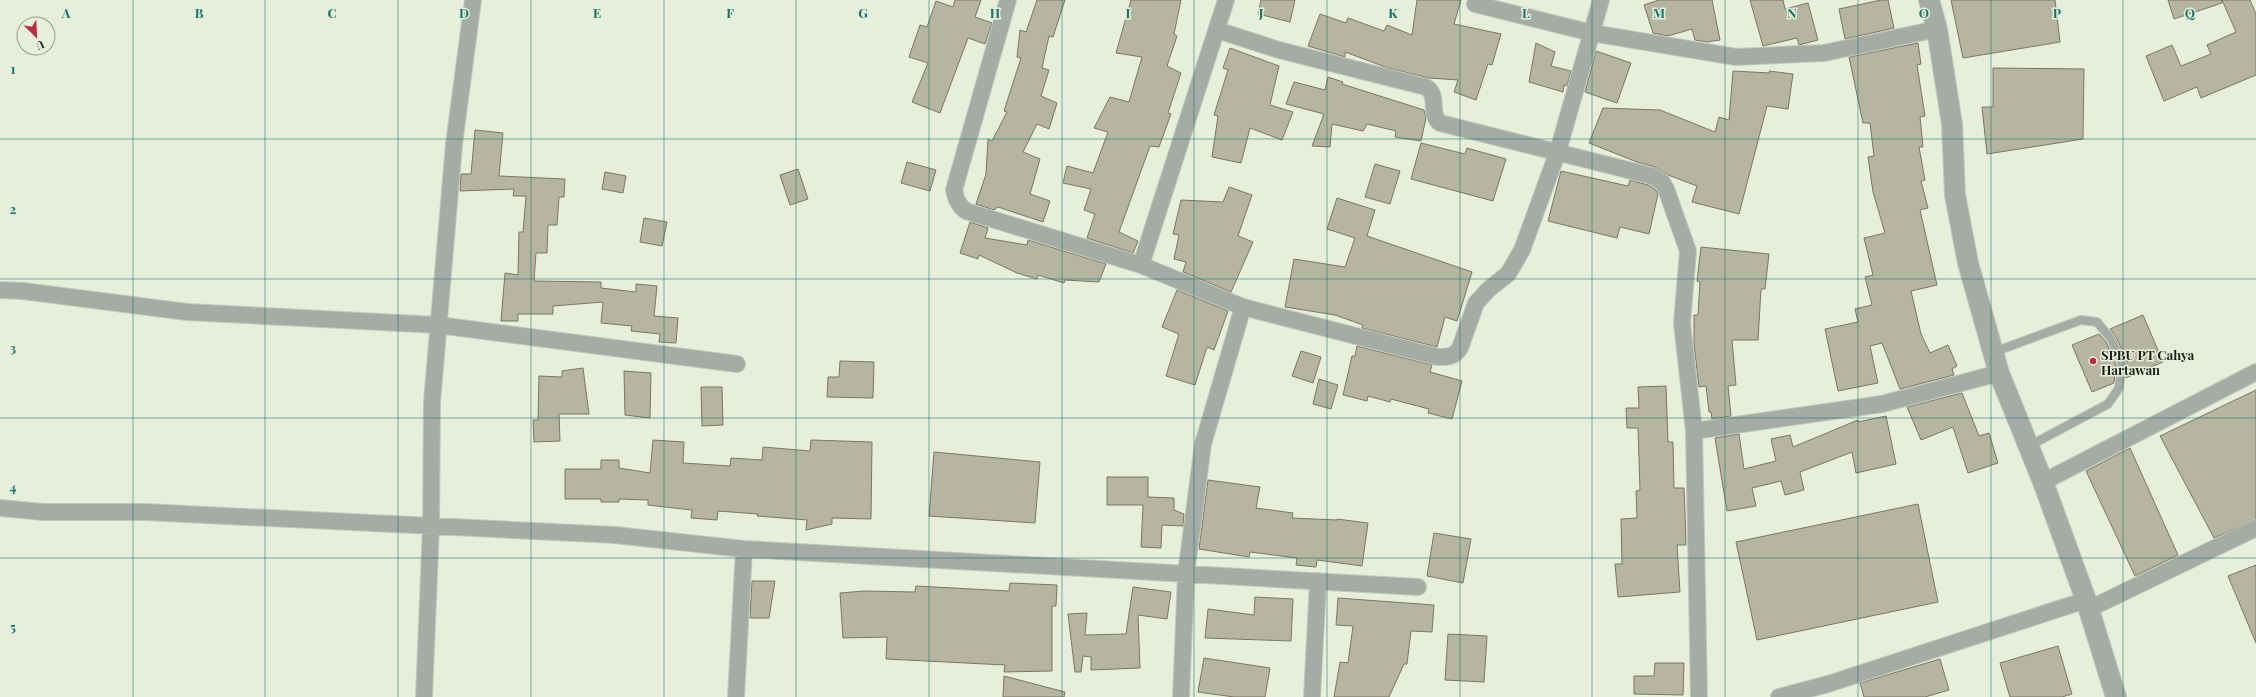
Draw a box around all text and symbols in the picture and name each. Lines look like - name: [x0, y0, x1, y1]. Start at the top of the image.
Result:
- text: A: [61, 4, 71, 21]
- text: B: [195, 4, 204, 21]
- text: C: [327, 4, 337, 21]
- text: D: [459, 4, 469, 21]
- text: E: [593, 4, 601, 21]
- text: F: [726, 4, 734, 21]
- text: G: [858, 4, 868, 21]
- text: H: [990, 4, 1000, 21]
- text: I: [1126, 4, 1131, 21]
- text: J: [1258, 4, 1264, 21]
- text: K: [1388, 4, 1398, 21]
- text: L: [1522, 4, 1530, 21]
- text: M: [1653, 4, 1665, 21]
- text: N: [1787, 4, 1797, 21]
- text: O: [1919, 4, 1929, 21]
- text: P: [2053, 4, 2062, 21]
- text: Q: [2185, 4, 2196, 21]
- north arrow: [16, 16, 56, 56]
- text: U: [33, 37, 47, 54]
- text: 1: [11, 60, 16, 77]
- text: 2: [10, 200, 17, 217]
- text: 3: [10, 339, 16, 356]
- place label: SPBU PT Cahya Hartawan: [2101, 346, 2195, 378]
- marker: SPBU PT Cahya Hartawan: [2088, 356, 2098, 366]
- text: 4: [10, 478, 17, 495]
- text: 5: [10, 618, 16, 635]

